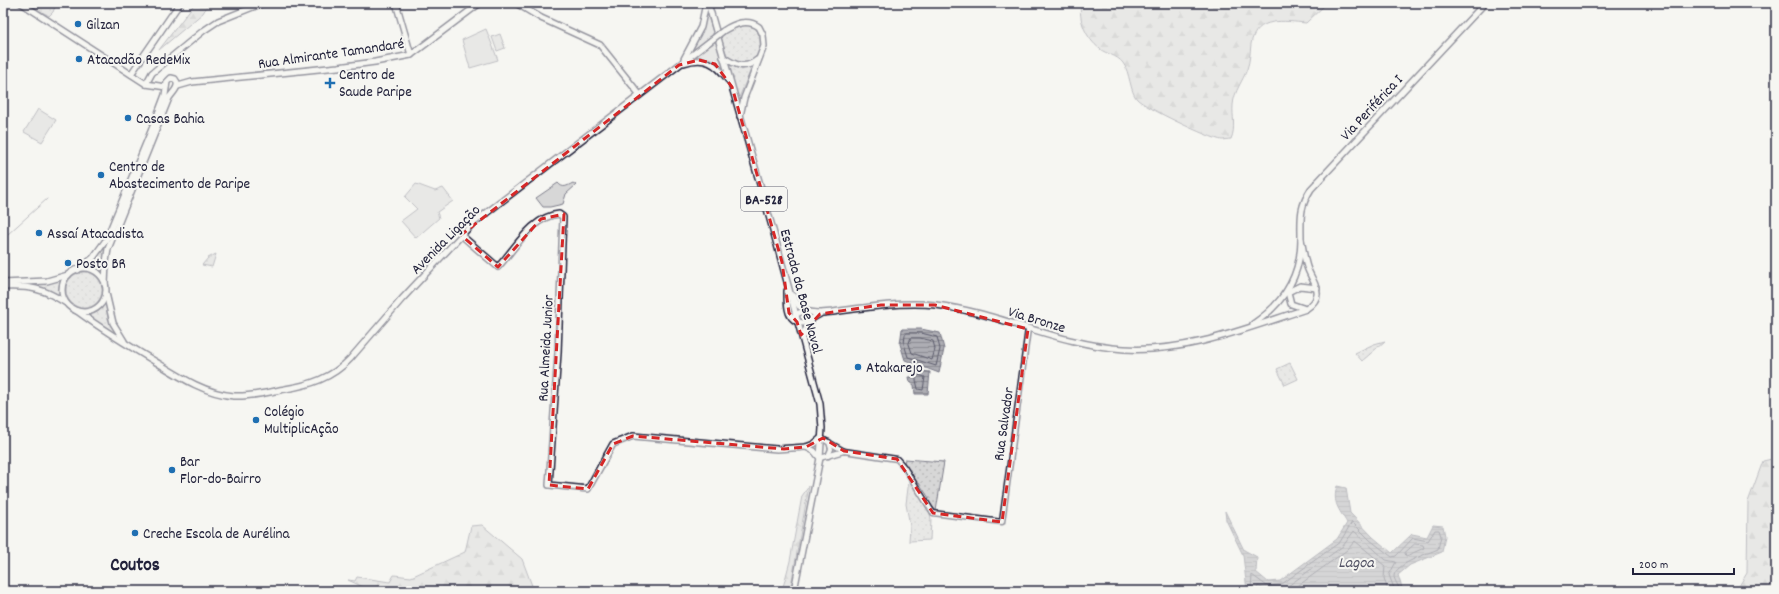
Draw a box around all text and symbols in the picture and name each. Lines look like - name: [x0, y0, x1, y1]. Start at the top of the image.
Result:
- place label: Gilzan: [86, 15, 120, 37]
- marker: Gilzan: [73, 19, 83, 29]
- street label: Rua Almirante Tamandaré: [257, 34, 406, 76]
- place label: Atacadão RedeMix: [87, 50, 191, 72]
- marker: Atacadão RedeMix: [74, 54, 84, 64]
- place label: Centro de Saude Paripe: [339, 65, 412, 104]
- street label: Via Periférica I: [1336, 70, 1409, 146]
- marker: Centro de Saude Paripe: [324, 77, 336, 89]
- place label: Casas Bahia: [136, 109, 205, 131]
- marker: Casas Bahia: [123, 113, 133, 123]
- place label: Centro de Abastecimento de Paripe: [109, 157, 251, 196]
- marker: Centro de Abastecimento de Paripe: [96, 170, 106, 180]
- road number: BA-528: [741, 187, 787, 211]
- street label: Avenida Ligação: [406, 200, 487, 280]
- place label: Assaí Atacadista: [47, 224, 145, 246]
- street label: Estrada da Base Naval: [773, 227, 827, 357]
- marker: Assaí Atacadista: [34, 228, 44, 238]
- place label: Posto BR: [76, 254, 126, 276]
- marker: Posto BR: [63, 258, 73, 268]
- street label: Rua Almeida Junior: [533, 294, 561, 402]
- street label: Via Bronze: [1005, 302, 1068, 340]
- place label: Atakarejo: [866, 358, 923, 380]
- marker: Atakarejo: [853, 362, 863, 372]
- street label: Rua Salvador: [989, 386, 1021, 462]
- place label: Colégio MultiplicAção: [264, 402, 339, 441]
- marker: Colégio MultiplicAção: [251, 415, 261, 425]
- place label: Bar Flor-do-Bairro: [180, 452, 261, 491]
- marker: Bar Flor-do-Bairro: [167, 465, 177, 475]
- place label: Creche Escola de Aurélina: [143, 524, 290, 546]
- marker: Creche Escola de Aurélina: [130, 528, 140, 538]
- scale bar: [1633, 550, 1734, 576]
- water label: Lagoa: [1338, 552, 1375, 575]
- district label: Coutos: [110, 553, 160, 580]
- text: 200 m: [1639, 557, 1668, 574]

